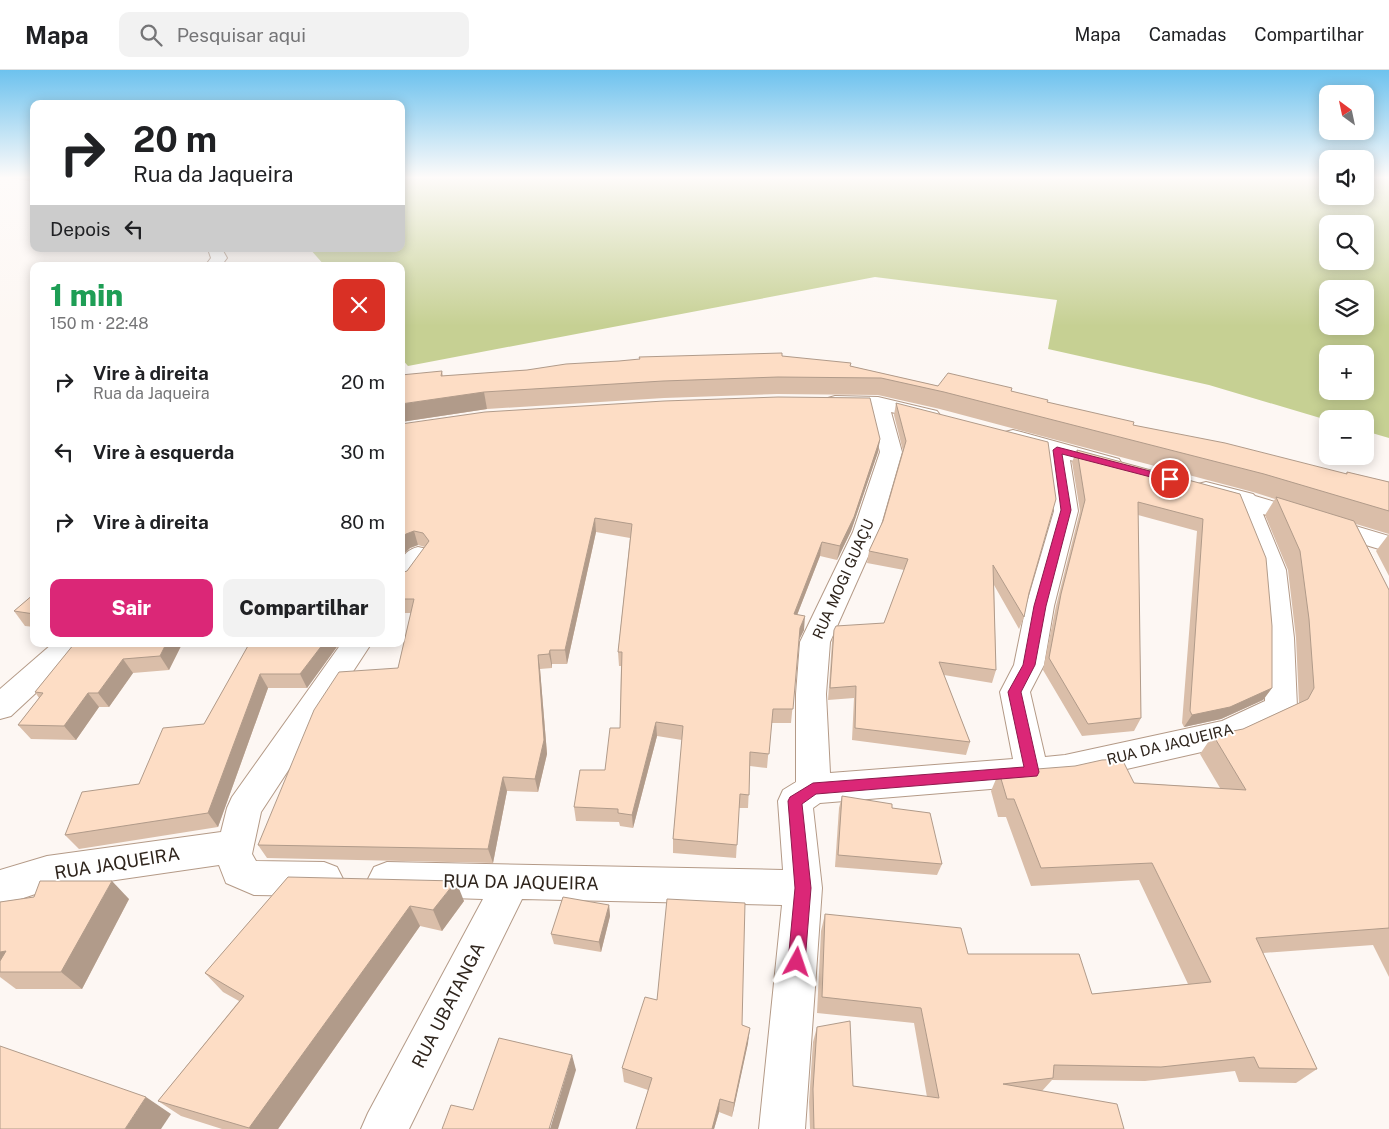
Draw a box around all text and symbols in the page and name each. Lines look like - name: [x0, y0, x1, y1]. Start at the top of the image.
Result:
- search box: [119, 12, 469, 57]
- text: Mapa: [25, 21, 89, 49]
- icon: search: [137, 21, 165, 49]
- text: Pesquisar aqui: [177, 24, 306, 46]
- text: Mapa: [1074, 24, 1121, 45]
- text: Camadas: [1149, 24, 1226, 45]
- text: Compartilhar: [1254, 24, 1364, 45]
- north arrow: [1319, 85, 1374, 140]
- map controls: [1319, 85, 1374, 465]
- text: 20 m: [133, 119, 217, 160]
- icon: right: [50, 120, 115, 185]
- button: sound: [1319, 150, 1374, 205]
- text: Rua da Jaqueira: [133, 161, 293, 187]
- icon: left: [120, 215, 148, 243]
- button: search: [1319, 215, 1374, 270]
- text: Depois: [50, 218, 110, 240]
- text: 1 min: [50, 277, 123, 313]
- button: close: [333, 279, 385, 331]
- button: layers: [1319, 280, 1374, 335]
- text: 150 m · 22:48: [50, 314, 149, 333]
- button: +: [1319, 345, 1374, 400]
- text: Vire à direita: [93, 362, 209, 384]
- icon: right: [50, 368, 78, 396]
- text: 20 m: [341, 371, 385, 393]
- text: Rua da Jaqueira: [93, 384, 210, 403]
- button: −: [1319, 410, 1374, 465]
- icon: left: [50, 438, 78, 466]
- text: Vire à esquerda: [93, 441, 234, 463]
- text: 30 m: [340, 441, 385, 463]
- pin: [1149, 458, 1191, 500]
- icon: arrive: [1156, 465, 1184, 493]
- icon: right: [50, 508, 78, 536]
- text: Vire à direita: [93, 511, 209, 533]
- text: 80 m: [340, 511, 385, 533]
- street label: RUA MOGI GUAÇU: [809, 517, 877, 641]
- button: Sair: [50, 579, 213, 637]
- button: Compartilhar: [223, 579, 385, 637]
- street label: RUA DA JAQUEIRA: [1105, 720, 1235, 768]
- street label: RUA JAQUEIRA: [53, 843, 181, 883]
- street label: RUA DA JAQUEIRA: [443, 870, 599, 894]
- position arrow: [770, 935, 822, 987]
- street label: RUA UBATANGA: [407, 938, 489, 1071]

